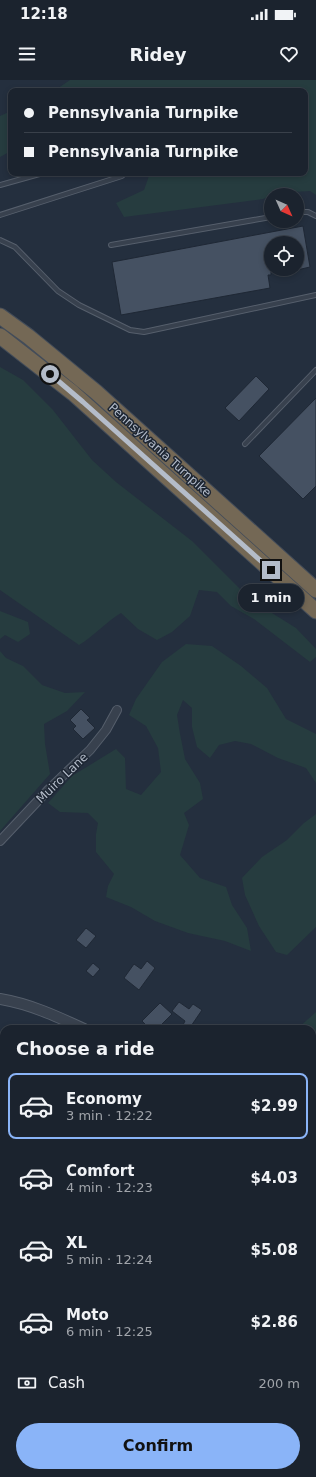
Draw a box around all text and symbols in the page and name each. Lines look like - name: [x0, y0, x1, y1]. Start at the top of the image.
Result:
- text: 12:18: [20, 5, 68, 23]
- icon: menu: [16, 43, 38, 65]
- icon: heart: [278, 43, 300, 65]
- text: Ridey: [130, 44, 186, 65]
- text: Pennsylvania Turnpike: [48, 104, 238, 122]
- text: Pennsylvania Turnpike: [48, 143, 238, 161]
- north arrow: [264, 188, 304, 228]
- map controls: [264, 188, 304, 276]
- button: locate: [264, 236, 304, 276]
- route start: [41, 365, 59, 383]
- street label: Pennsylvania Turnpike: [106, 400, 214, 500]
- route end: [262, 561, 280, 579]
- callout: 1 min: [238, 584, 304, 612]
- text: 1 min: [251, 590, 291, 605]
- street label: Muiro Lane: [33, 750, 91, 806]
- text: Choose a ride: [16, 1038, 155, 1059]
- icon: car: [18, 1088, 54, 1124]
- text: Economy: [66, 1090, 142, 1108]
- text: $2.99: [251, 1097, 298, 1115]
- text: 3 min · 12:22: [66, 1108, 153, 1123]
- icon: car: [18, 1160, 54, 1196]
- text: Comfort: [66, 1162, 134, 1180]
- text: $4.03: [251, 1169, 298, 1187]
- text: 4 min · 12:23: [66, 1180, 153, 1195]
- icon: car: [18, 1232, 54, 1268]
- text: XL: [66, 1234, 87, 1252]
- text: $5.08: [251, 1241, 298, 1259]
- text: 5 min · 12:24: [66, 1252, 153, 1267]
- icon: car: [18, 1304, 54, 1340]
- text: Moto: [66, 1306, 109, 1324]
- text: $2.86: [251, 1313, 298, 1331]
- text: 6 min · 12:25: [66, 1324, 153, 1339]
- icon: cash: [16, 1372, 38, 1394]
- text: Cash: [48, 1374, 85, 1392]
- text: 200 m: [258, 1376, 300, 1391]
- button: Confirm: [16, 1423, 300, 1469]

